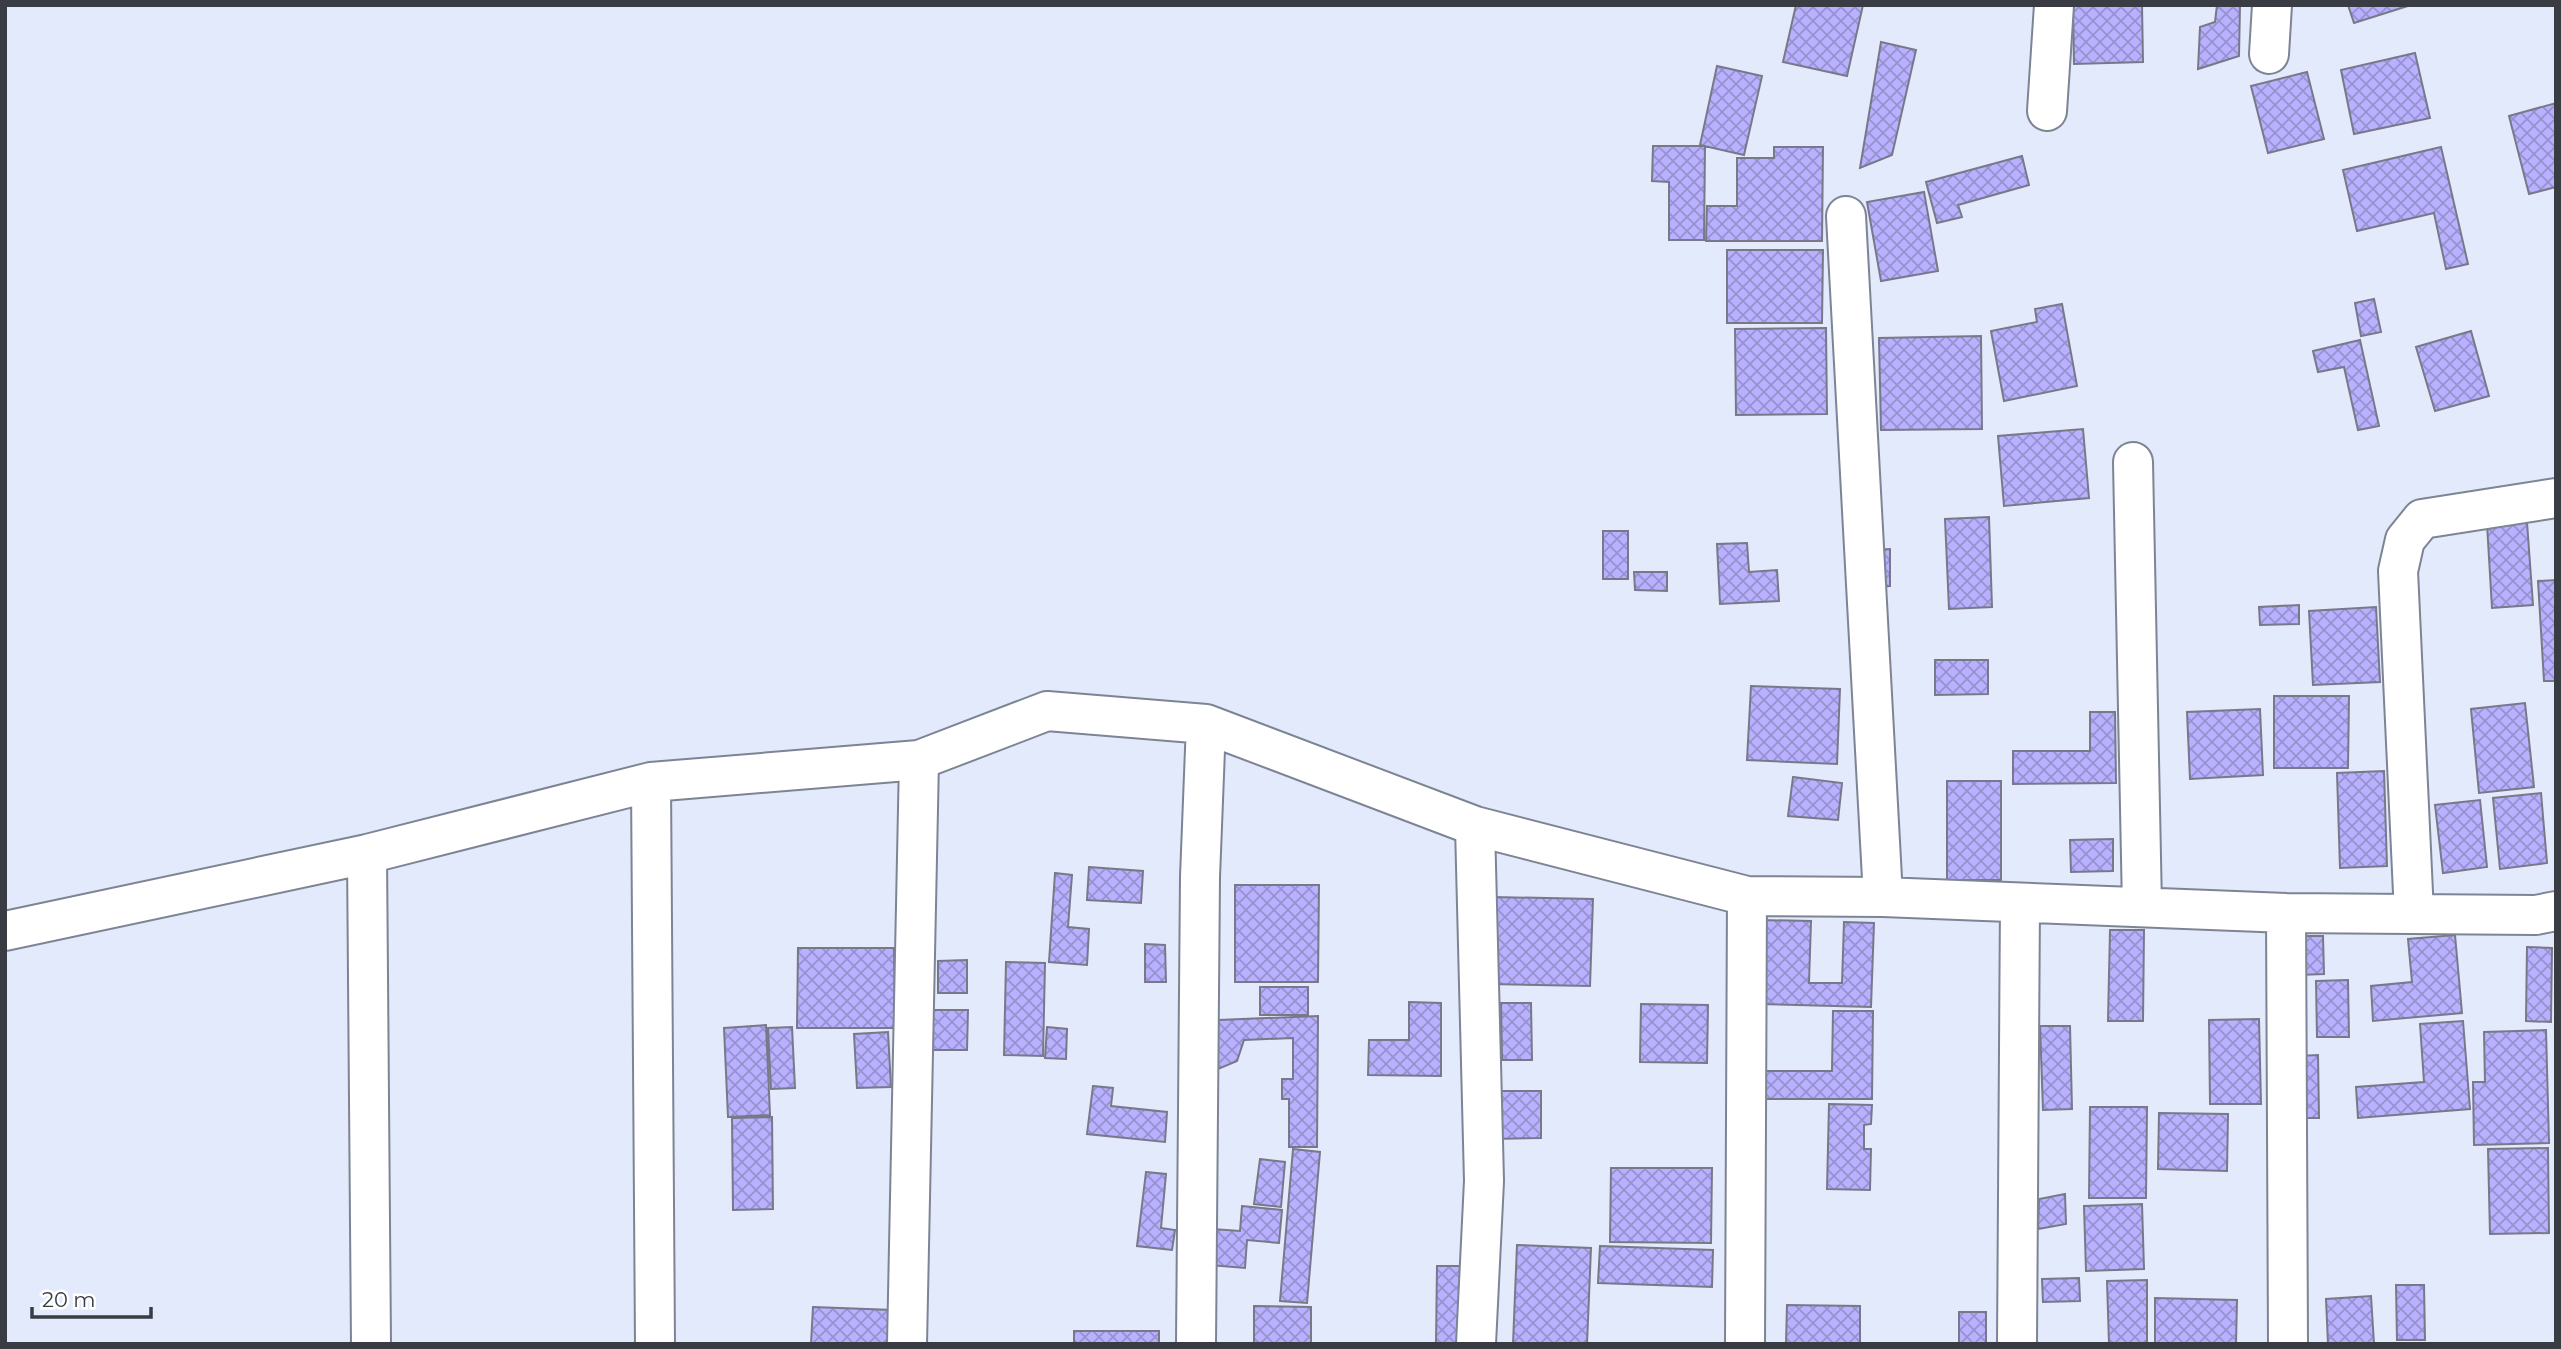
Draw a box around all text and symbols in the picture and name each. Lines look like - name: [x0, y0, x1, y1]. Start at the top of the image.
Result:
- scale bar: [32, 1276, 150, 1320]
- text: 20 m: [42, 1287, 96, 1312]

